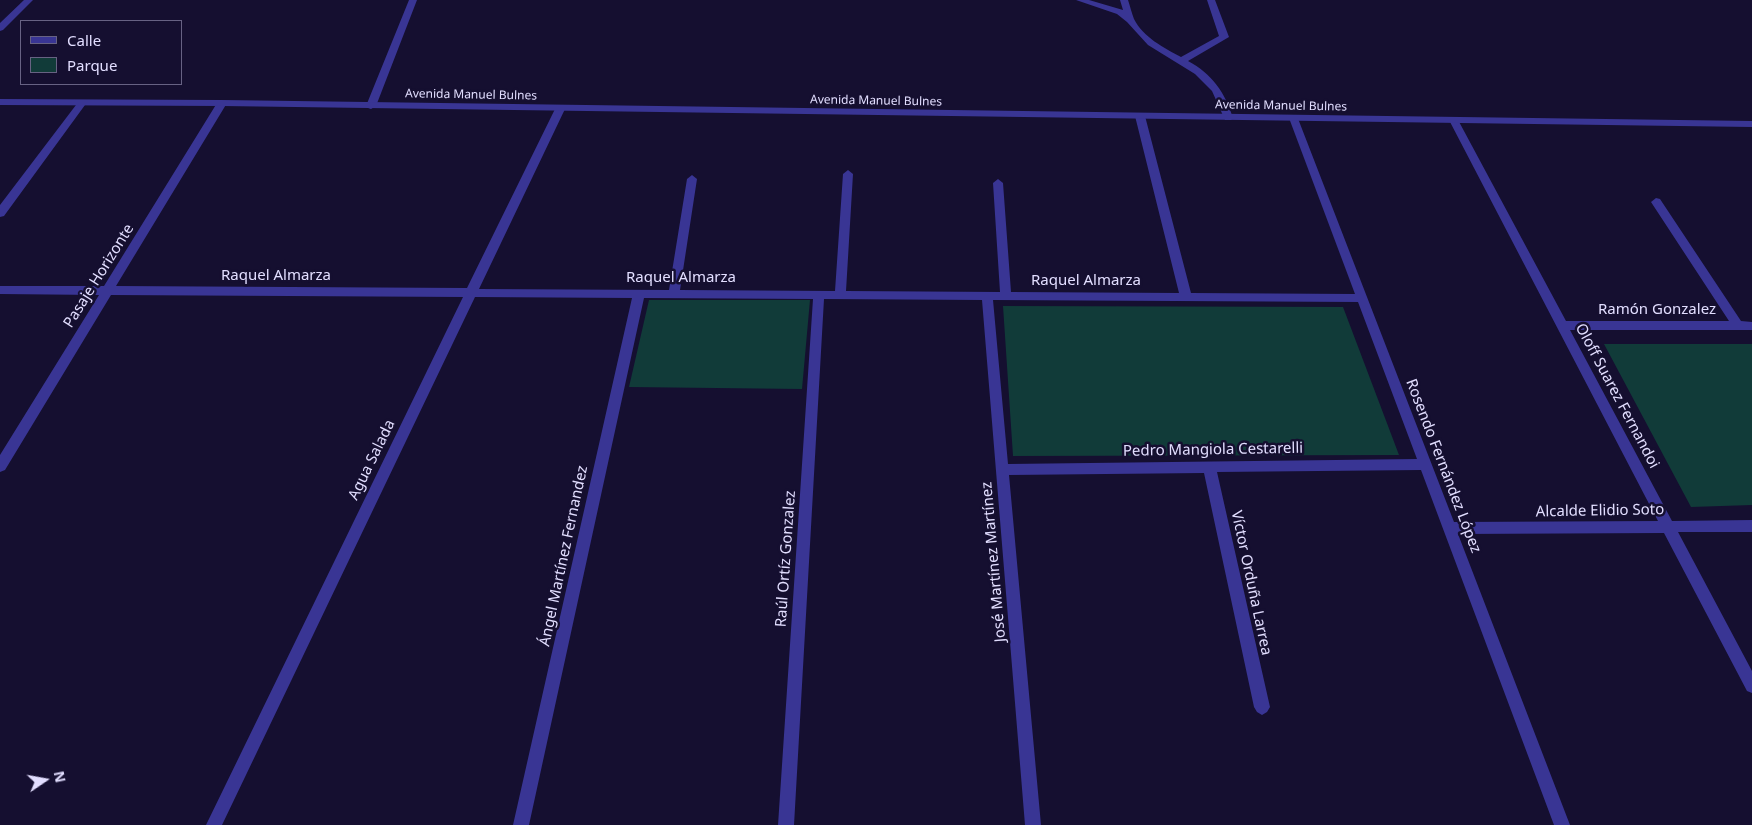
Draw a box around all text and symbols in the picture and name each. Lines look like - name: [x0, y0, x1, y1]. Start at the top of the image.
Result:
- legend: [20, 20, 182, 85]
- text: Calle: [67, 30, 101, 50]
- text: Parque: [67, 55, 117, 75]
- street label: Avenida Manuel Bulnes: [405, 87, 537, 103]
- street label: Avenida Manuel Bulnes: [810, 93, 942, 109]
- street label: Avenida Manuel Bulnes: [1215, 98, 1347, 114]
- street label: Pasaje Horizonte: [60, 221, 138, 331]
- street label: Raquel Almarza: [221, 267, 331, 285]
- street label: Raquel Almarza: [626, 269, 736, 287]
- street label: Raquel Almarza: [1031, 272, 1141, 290]
- street label: Ramón Gonzalez: [1598, 301, 1716, 319]
- street label: Oloff Suarez Fernandoi: [1571, 320, 1663, 472]
- street label: Rosendo Fernández López: [1401, 376, 1485, 556]
- street label: Agua Salada: [345, 417, 399, 503]
- street label: Pedro Mangiola Cestarelli: [1123, 439, 1303, 461]
- street label: Ángel Martínez Fernandez: [536, 464, 592, 648]
- street label: José Martínez Martínez: [978, 481, 1010, 643]
- street label: Raúl Ortíz Gonzalez: [772, 490, 800, 628]
- street label: Alcalde Elidio Soto: [1536, 501, 1664, 521]
- street label: Víctor Orduña Larrea: [1227, 509, 1275, 657]
- north arrow: [20, 755, 70, 805]
- text: N: [50, 769, 71, 784]

